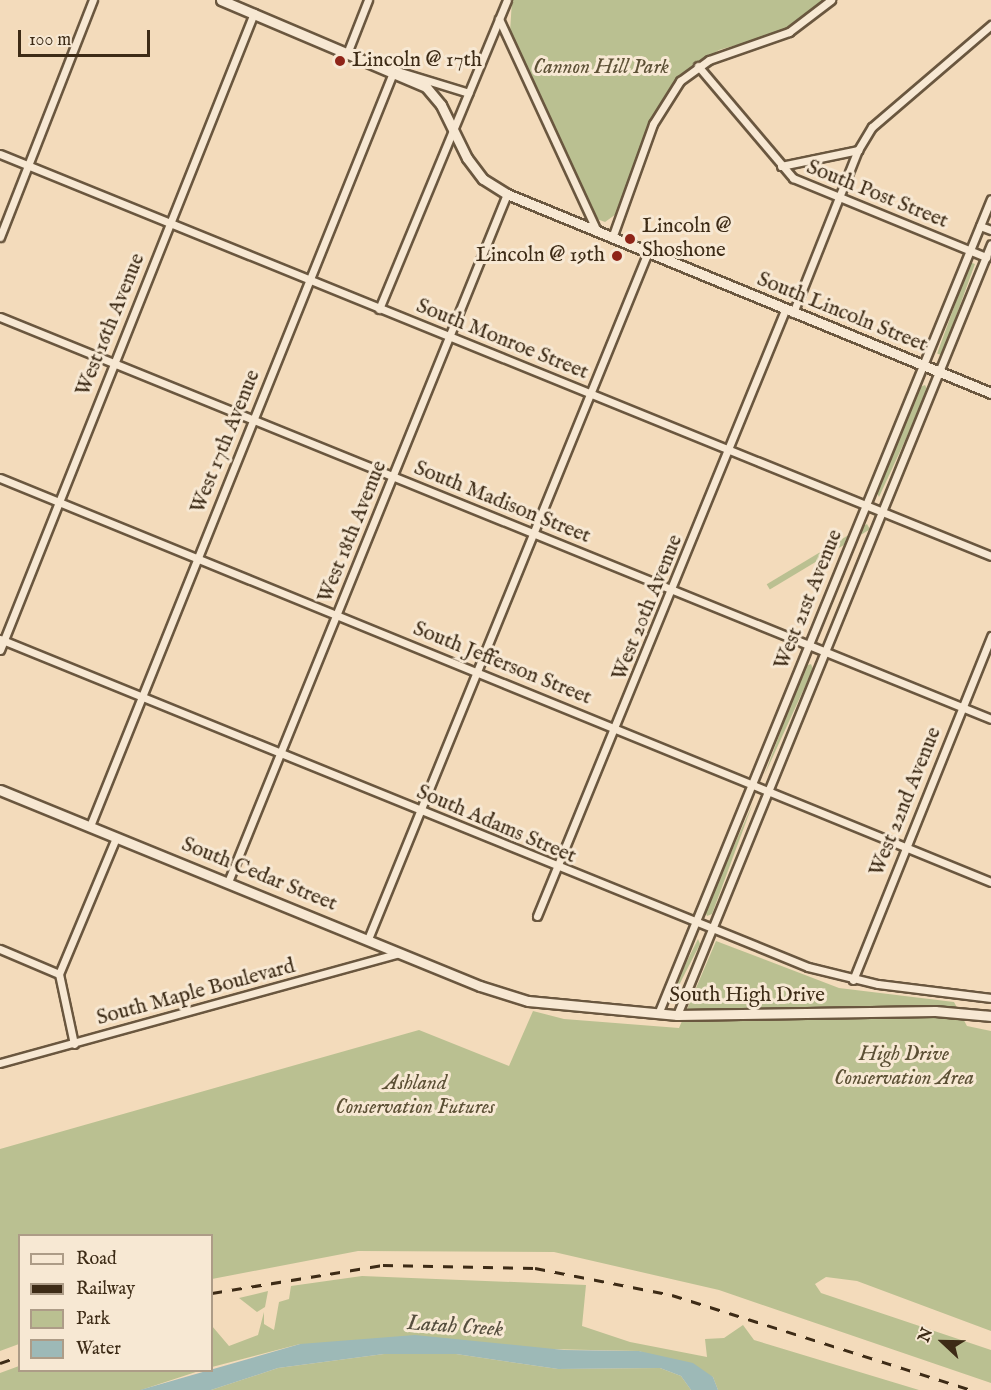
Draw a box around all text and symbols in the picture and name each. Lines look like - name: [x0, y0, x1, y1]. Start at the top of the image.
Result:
- scale bar: [21, 18, 153, 56]
- text: 100 m: [29, 29, 71, 52]
- place label: Lincoln @ 17th: [352, 48, 482, 74]
- marker: Lincoln @ 17th: [333, 54, 347, 68]
- park label: Cannon Hill Park: [533, 55, 669, 81]
- street label: South Post Street: [803, 155, 951, 235]
- place label: Lincoln @ Shoshone: [642, 214, 731, 264]
- marker: Lincoln @ Shoshone: [623, 232, 637, 246]
- place label: Lincoln @ 19th: [476, 243, 605, 269]
- marker: Lincoln @ 19th: [610, 249, 624, 263]
- street label: West 16th Avenue: [71, 250, 151, 400]
- street label: South Lincoln Street: [753, 267, 931, 359]
- street label: South Monroe Street: [412, 294, 592, 386]
- street label: West 17th Avenue: [186, 367, 266, 517]
- street label: South Madison Street: [410, 456, 594, 550]
- street label: West 18th Avenue: [313, 457, 393, 607]
- street label: West 21st Avenue: [769, 526, 849, 674]
- street label: West 20th Avenue: [607, 531, 689, 685]
- street label: South Jefferson Street: [409, 617, 595, 711]
- street label: West 22nd Avenue: [865, 724, 947, 880]
- street label: South Adams Street: [413, 780, 579, 870]
- street label: South Cedar Street: [178, 832, 340, 918]
- street label: South Maple Boulevard: [94, 954, 298, 1032]
- street label: South High Drive: [669, 983, 825, 1009]
- park label: High Drive Conservation Area: [834, 1042, 974, 1092]
- park label: Ashland Conservation Futures: [335, 1071, 495, 1121]
- legend: [18, 1234, 213, 1372]
- text: Road: [76, 1248, 117, 1271]
- text: Railway: [76, 1278, 135, 1301]
- text: Park: [76, 1308, 110, 1331]
- water label: Latah Creek: [406, 1310, 504, 1344]
- north arrow: [913, 1312, 973, 1372]
- text: N: [914, 1325, 938, 1345]
- text: Water: [76, 1338, 121, 1361]

